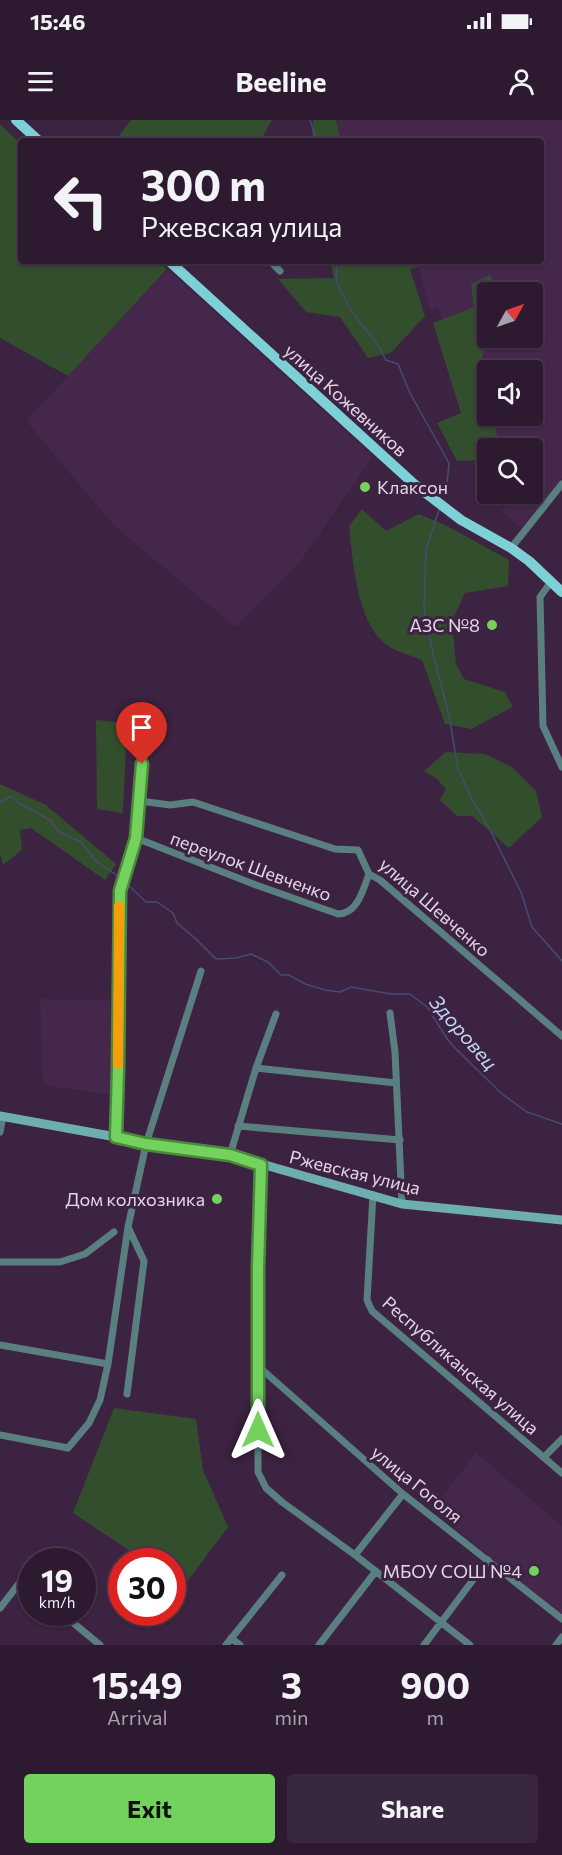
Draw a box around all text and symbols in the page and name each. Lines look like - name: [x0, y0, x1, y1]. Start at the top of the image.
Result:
- text: 15:46: [30, 8, 86, 35]
- icon: menu: [24, 65, 57, 98]
- text: Beeline: [235, 65, 327, 98]
- icon: person: [505, 65, 538, 98]
- text: 300 m: [141, 158, 266, 210]
- icon: left: [42, 162, 120, 240]
- text: Ржевская улица: [141, 210, 342, 243]
- north arrow: [477, 282, 543, 348]
- map controls: [477, 282, 543, 504]
- street label: улица Кожевников: [280, 339, 412, 461]
- button: sound: [477, 360, 543, 426]
- button: search: [477, 438, 543, 504]
- place label: Клаксон: [377, 476, 448, 498]
- marker: Клаксон: [358, 480, 372, 494]
- place label: АЗС №8: [409, 614, 480, 636]
- marker: АЗС №8: [485, 618, 499, 632]
- pin: [116, 702, 167, 764]
- icon: arrive: [125, 711, 158, 744]
- street label: переулок Шевченко: [168, 827, 334, 905]
- street label: улица Шевченко: [375, 853, 495, 961]
- water label: Здоровец: [425, 990, 503, 1074]
- street label: Ржевская улица: [287, 1145, 423, 1199]
- place label: Дом колхозника: [66, 1188, 205, 1210]
- marker: Дом колхозника: [210, 1192, 224, 1206]
- street label: Республиканская улица: [378, 1291, 544, 1439]
- position arrow: [226, 1398, 290, 1462]
- street label: улица Гоголя: [367, 1441, 467, 1527]
- speed limit sign: 30: [108, 1548, 186, 1626]
- place label: МБОУ СОШ №4: [383, 1560, 522, 1582]
- text: 19: [41, 1561, 73, 1598]
- marker: МБОУ СОШ №4: [527, 1564, 541, 1578]
- text: km/h: [39, 1593, 75, 1611]
- text: 15:49: [92, 1662, 183, 1706]
- text: 3: [281, 1662, 302, 1706]
- text: 900: [400, 1662, 470, 1706]
- text: Arrival: [107, 1705, 168, 1729]
- text: min: [274, 1705, 309, 1729]
- text: m: [427, 1705, 444, 1729]
- button: Exit: [24, 1774, 275, 1843]
- button: Share: [287, 1774, 538, 1843]

